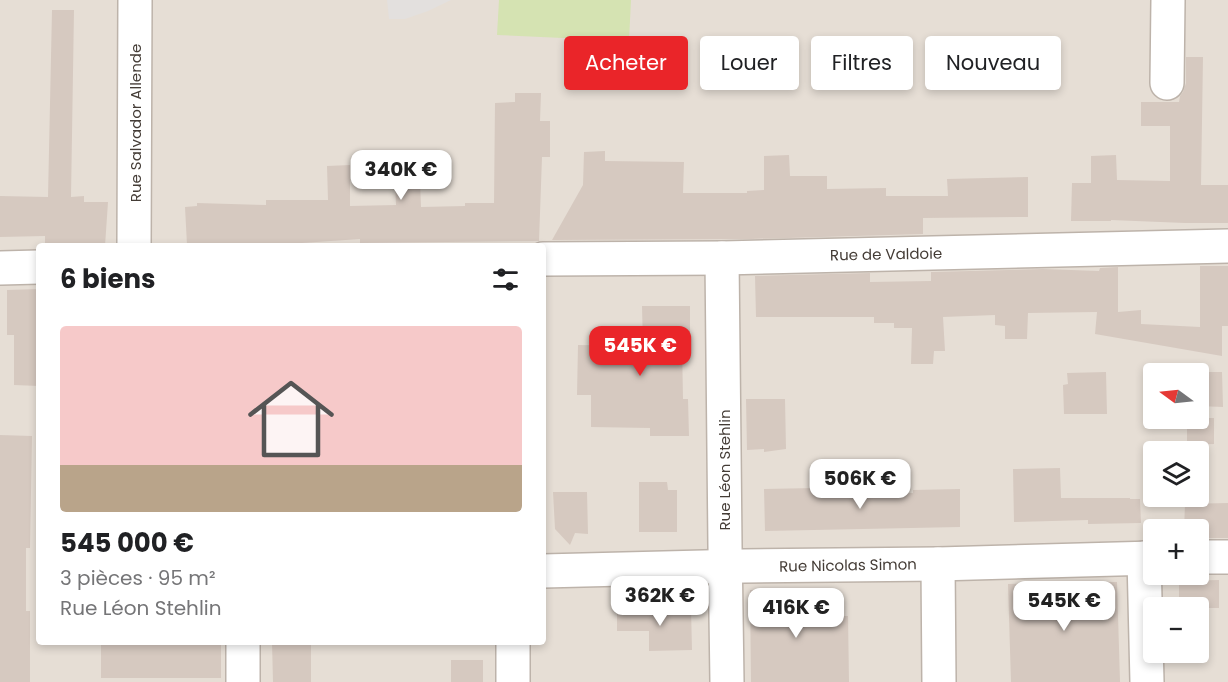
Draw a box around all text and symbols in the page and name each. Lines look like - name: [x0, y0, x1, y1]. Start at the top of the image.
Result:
- chip: Acheter: [564, 36, 688, 90]
- chip: Louer: [700, 36, 799, 90]
- chip: Filtres: [811, 36, 913, 90]
- chip: Nouveau: [925, 36, 1061, 90]
- street label: Rue Salvador Allende: [125, 44, 146, 202]
- pin: 340K €: [352, 150, 450, 201]
- text: 340K €: [365, 155, 437, 183]
- street label: Rue de Valdoie: [830, 243, 942, 265]
- text: 6 biens: [60, 261, 155, 297]
- icon: filters: [489, 263, 522, 296]
- pin: 545K €: [591, 326, 689, 377]
- text: 545K €: [603, 331, 677, 359]
- north arrow: [1143, 363, 1209, 429]
- map controls: [1143, 363, 1209, 663]
- icon: home: [237, 365, 345, 473]
- street label: Rue Léon Stehlin: [714, 409, 735, 531]
- button: layers: [1143, 441, 1209, 507]
- pin: 506K €: [811, 459, 909, 510]
- text: 506K €: [824, 464, 896, 492]
- button: +: [1143, 519, 1209, 585]
- text: 545 000 €: [60, 525, 194, 561]
- street label: Rue Nicolas Simon: [779, 553, 917, 577]
- text: 3 pièces · 95 m²: [60, 564, 216, 592]
- pin: 362K €: [611, 576, 709, 627]
- text: 362K €: [625, 581, 695, 609]
- pin: 545K €: [1015, 581, 1113, 632]
- text: 545K €: [1027, 586, 1101, 614]
- pin: 416K €: [747, 588, 845, 639]
- text: 416K €: [762, 593, 830, 621]
- text: Rue Léon Stehlin: [60, 594, 222, 622]
- button: −: [1143, 597, 1209, 663]

